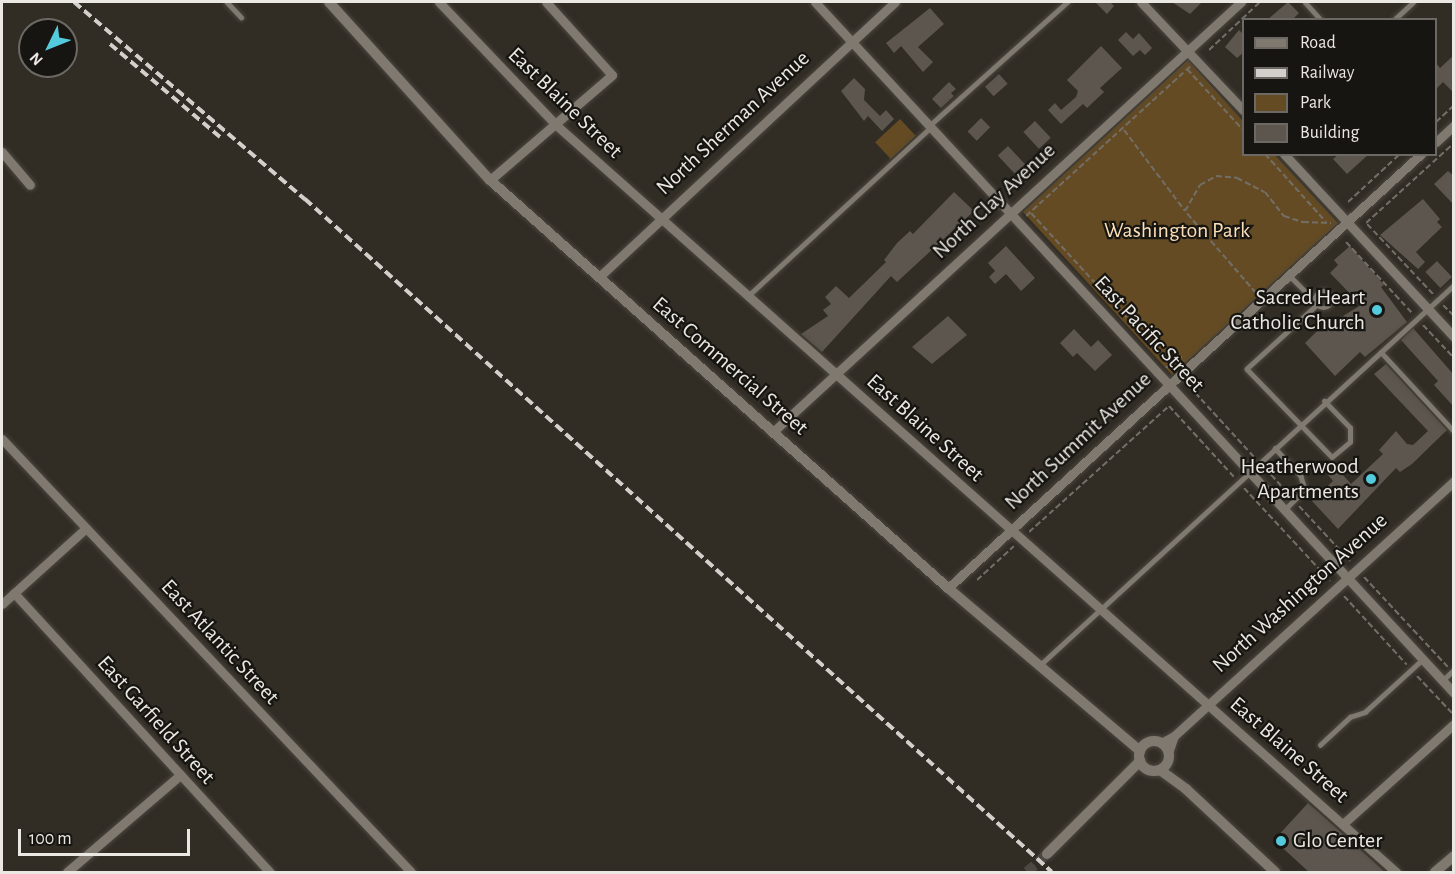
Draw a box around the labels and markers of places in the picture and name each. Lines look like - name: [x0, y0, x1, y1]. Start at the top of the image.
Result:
- place label: Sacred Heart Catholic Church: [1230, 284, 1365, 336]
- marker: Sacred Heart Catholic Church: [1370, 303, 1384, 317]
- place label: Heatherwood Apartments: [1241, 453, 1359, 505]
- marker: Heatherwood Apartments: [1364, 472, 1378, 486]
- place label: Glo Center: [1293, 828, 1382, 854]
- marker: Glo Center: [1274, 834, 1288, 848]

